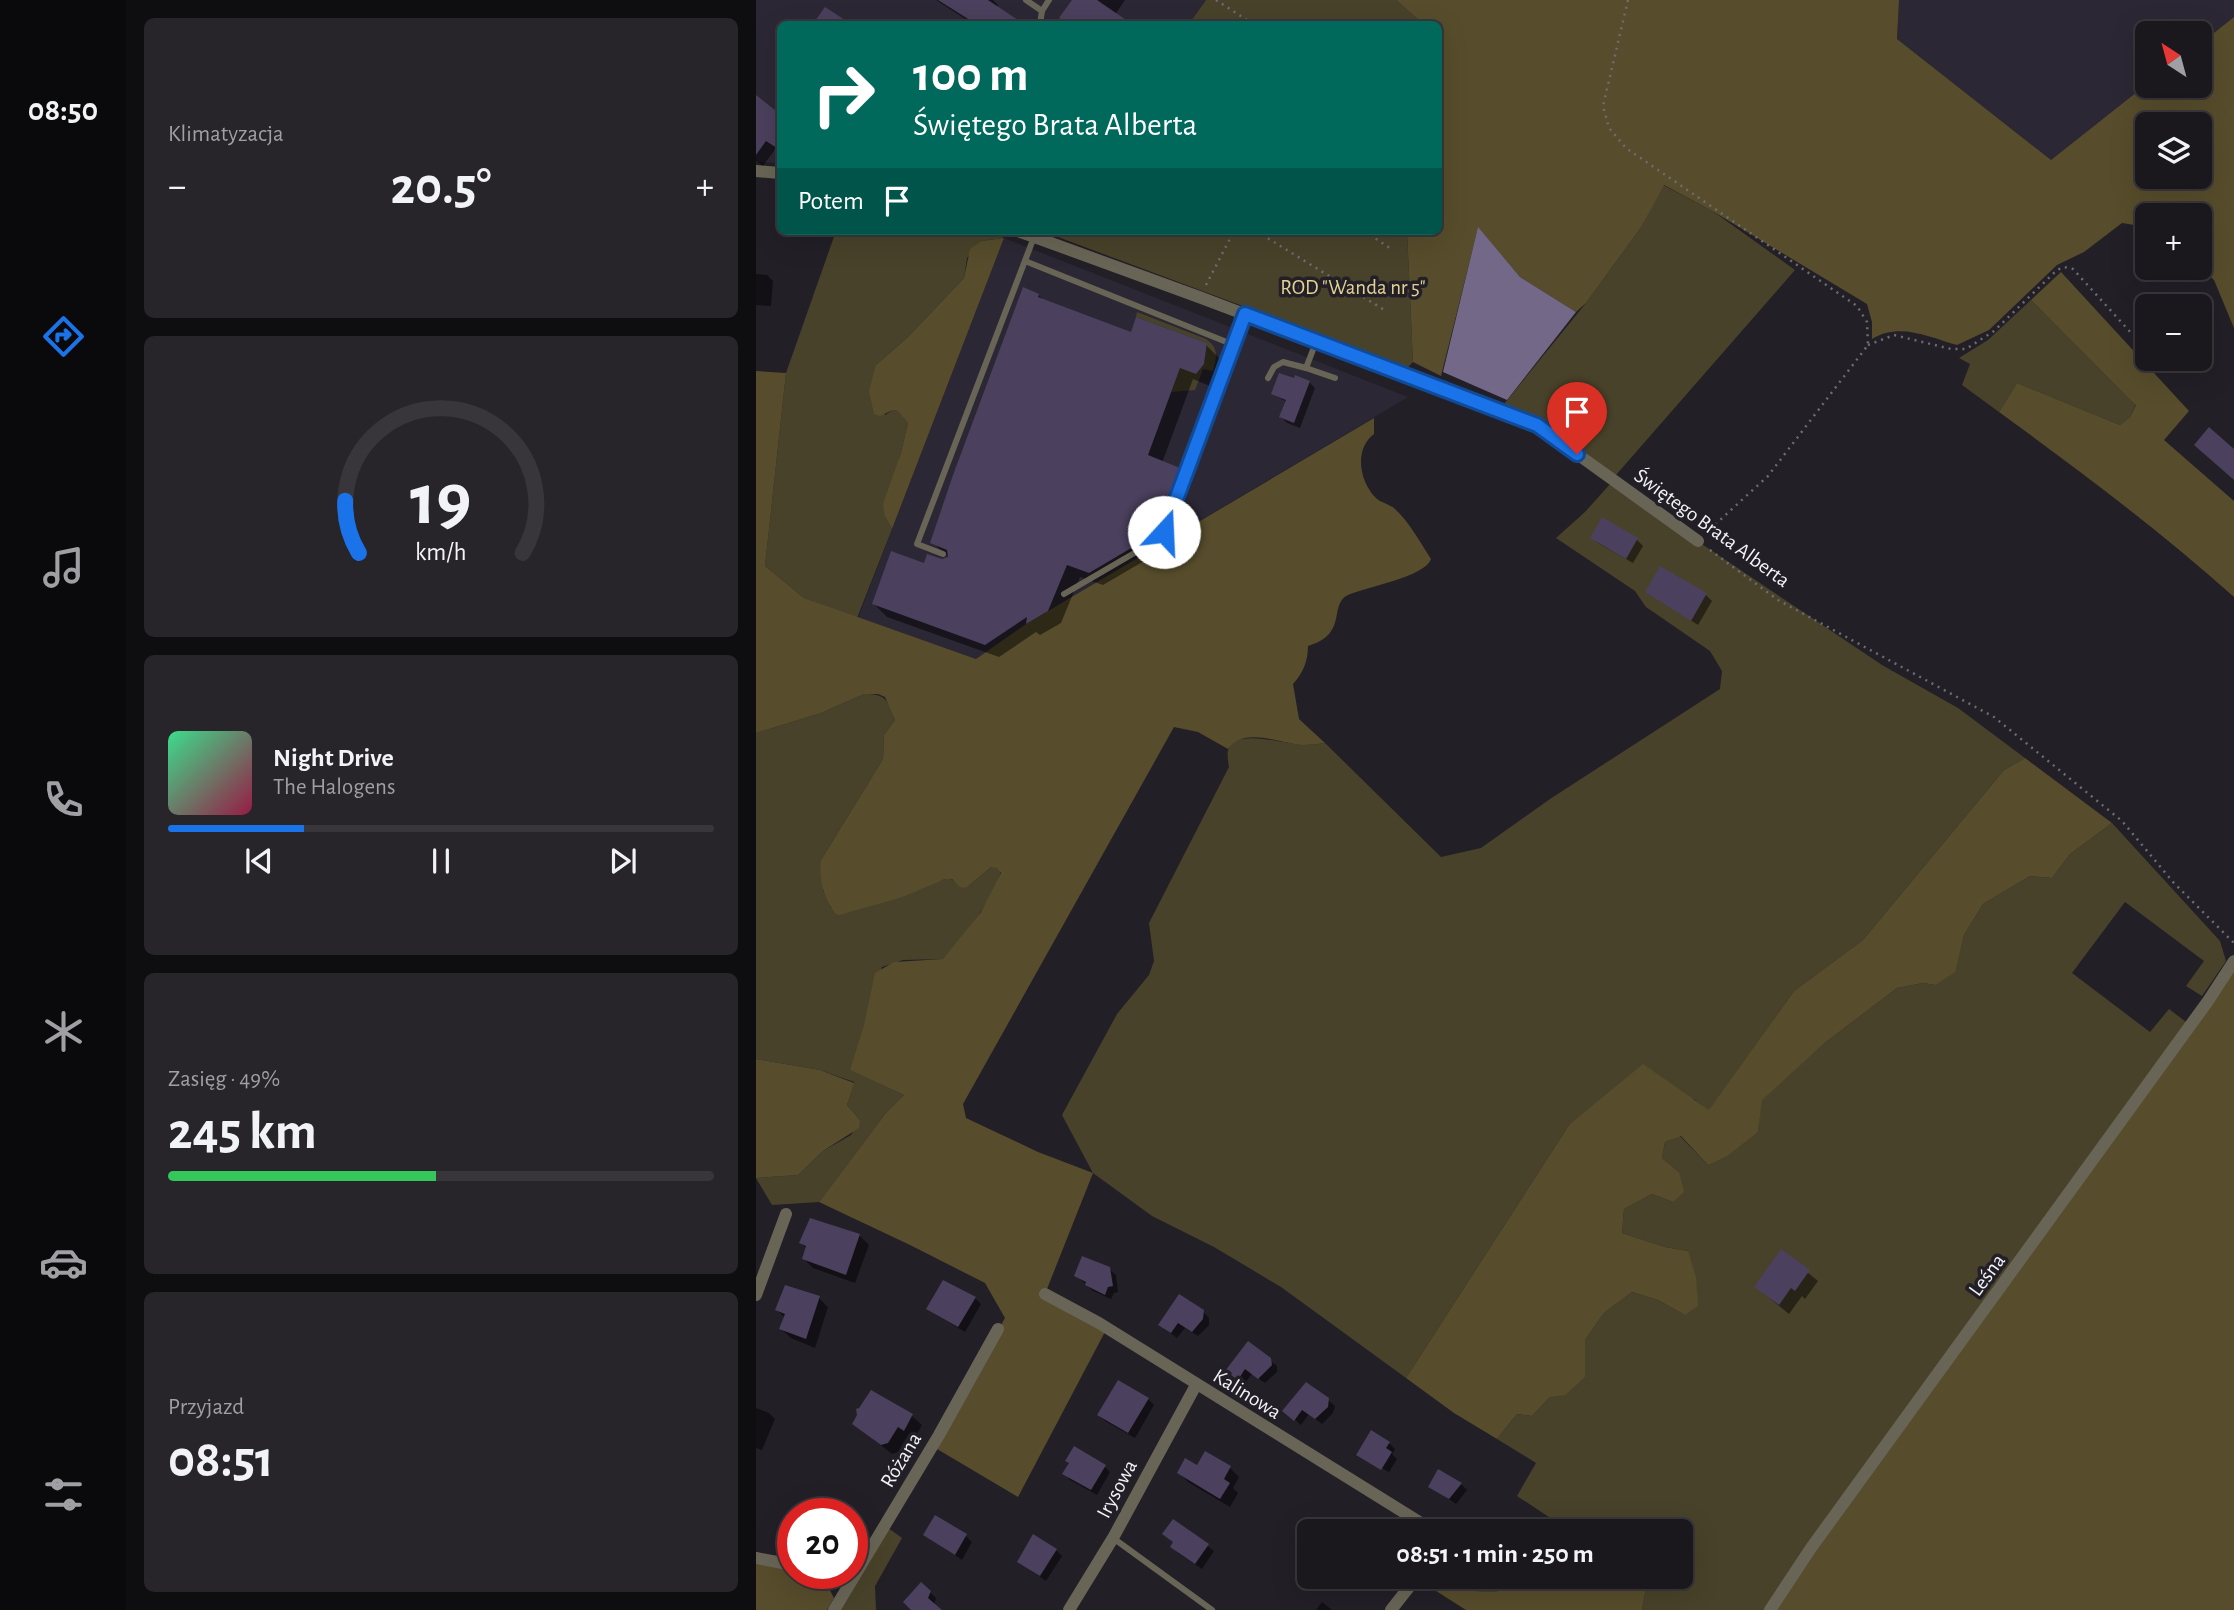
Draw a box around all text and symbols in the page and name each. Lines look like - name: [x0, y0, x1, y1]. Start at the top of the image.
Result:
- north arrow: [2135, 21, 2212, 98]
- map controls: [2135, 21, 2212, 371]
- icon: right: [798, 49, 889, 140]
- text: 100 m: [913, 51, 1029, 100]
- text: 08:50: [28, 94, 98, 126]
- text: Świętego Brata Alberta: [913, 109, 1197, 141]
- button: layers: [2135, 112, 2212, 189]
- text: Klimatyzacja: [168, 123, 284, 146]
- text: 20.5°: [390, 161, 492, 213]
- text: −: [168, 168, 186, 206]
- text: +: [696, 168, 714, 206]
- icon: arrive: [878, 182, 916, 220]
- text: Potem: [798, 188, 864, 214]
- button: +: [2135, 203, 2212, 280]
- park label: ROD "Wanda nr 5": [1280, 277, 1426, 298]
- button: −: [2135, 294, 2212, 371]
- icon: directions: [39, 312, 88, 361]
- pin: [1547, 382, 1607, 454]
- icon: arrive: [1558, 393, 1596, 431]
- street label: Świętego Brata Alberta: [1630, 462, 1796, 591]
- text: 19: [410, 465, 472, 538]
- position arrow: [1127, 495, 1201, 569]
- text: km/h: [415, 539, 467, 564]
- icon: music: [39, 543, 88, 592]
- text: Night Drive: [273, 745, 394, 771]
- icon: phone: [39, 775, 88, 824]
- text: The Halogens: [273, 776, 395, 799]
- icon: previous: [240, 842, 278, 880]
- icon: pause: [422, 842, 460, 880]
- icon: next: [604, 842, 642, 880]
- icon: climate: [39, 1007, 88, 1056]
- text: Zasięg · 49%: [168, 1068, 280, 1091]
- text: 245 km: [168, 1106, 317, 1158]
- icon: car: [39, 1238, 88, 1287]
- street label: Leśna: [1965, 1250, 2009, 1300]
- street label: Kalinowa: [1209, 1365, 1285, 1423]
- text: Przyjazd: [168, 1396, 244, 1419]
- street label: Różana: [877, 1429, 925, 1491]
- text: 08:51: [168, 1434, 274, 1486]
- street label: Irysowa: [1093, 1456, 1141, 1522]
- icon: filters: [39, 1470, 88, 1519]
- speed limit sign: 20: [777, 1498, 868, 1589]
- text: 08:51 · 1 min · 250 m: [1396, 1541, 1594, 1567]

